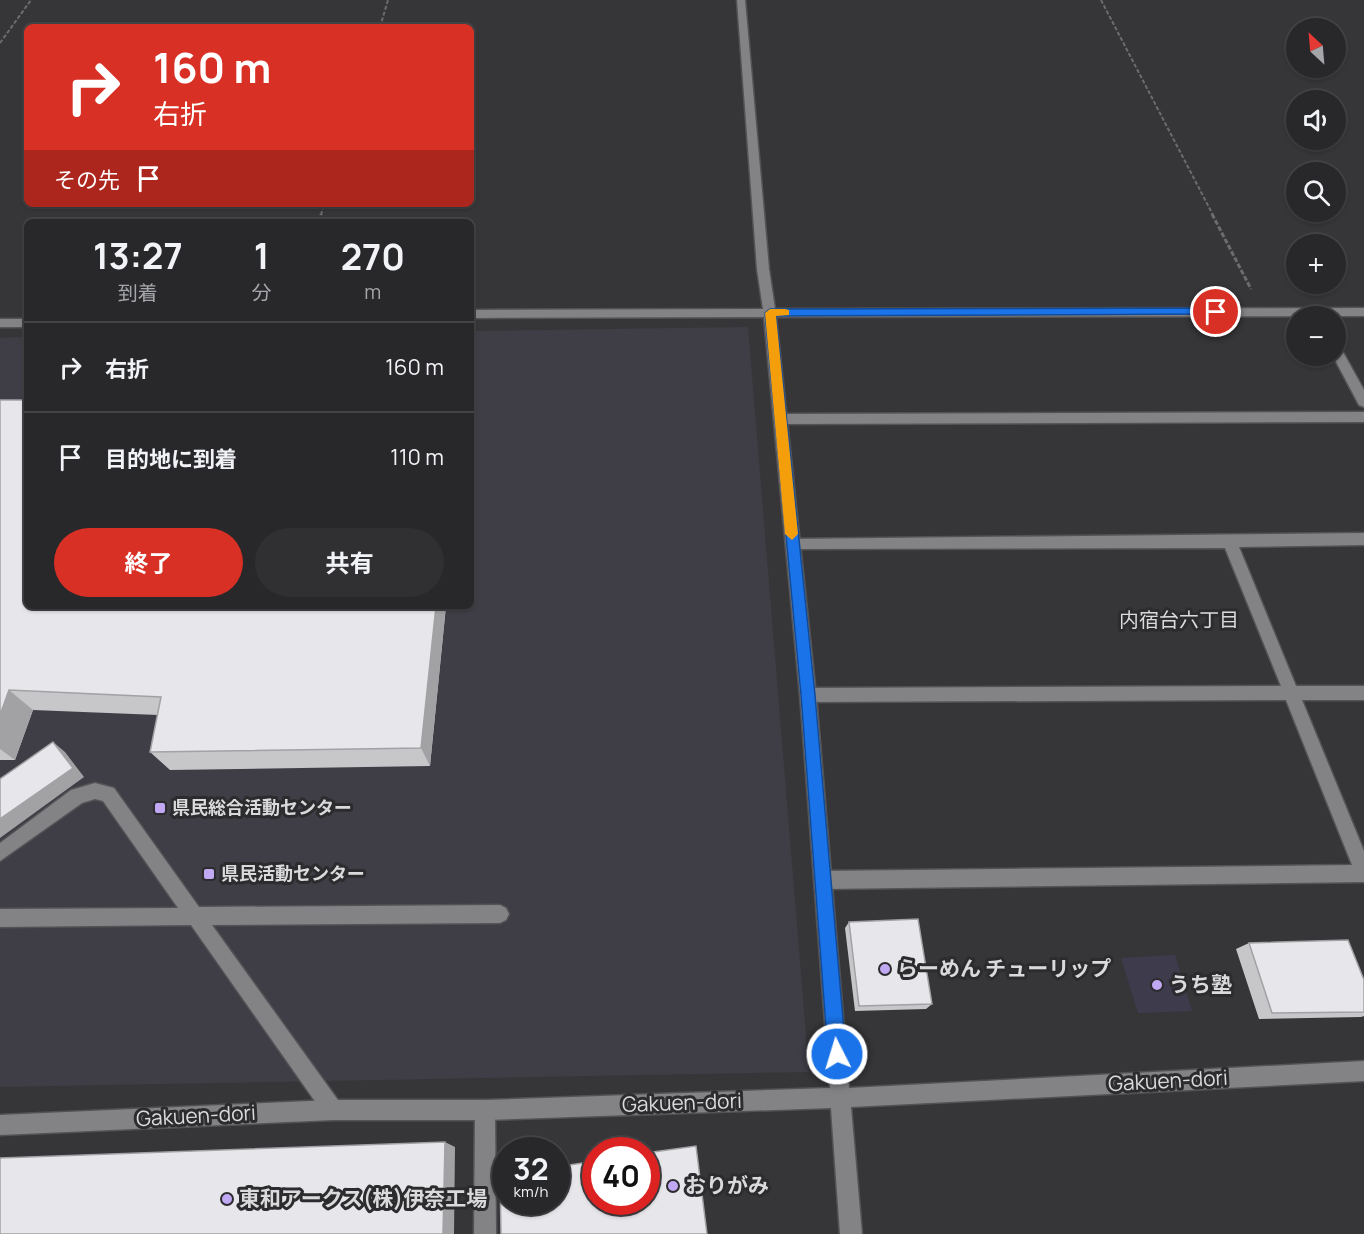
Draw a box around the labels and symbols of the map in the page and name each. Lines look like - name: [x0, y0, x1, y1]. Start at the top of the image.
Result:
- north arrow: [1286, 18, 1346, 78]
- pin: [1190, 286, 1241, 337]
- district label: 内宿台六丁目: [1119, 606, 1239, 633]
- place label: 県民総合活動センター: [172, 795, 352, 819]
- marker: 県民総合活動センター: [153, 801, 167, 815]
- place label: 県民活動センター: [221, 861, 365, 885]
- marker: 県民活動センター: [202, 867, 216, 881]
- place label: らーめん チューリップ: [897, 954, 1111, 982]
- marker: らーめん チューリップ: [878, 962, 892, 976]
- place label: うち塾: [1169, 970, 1232, 998]
- marker: うち塾: [1150, 978, 1164, 992]
- position arrow: [805, 1022, 869, 1086]
- street label: Gakuen-dori: [1107, 1063, 1229, 1097]
- street label: Gakuen-dori: [622, 1086, 742, 1118]
- street label: Gakuen-dori: [135, 1098, 257, 1132]
- speed limit sign: 40: [582, 1137, 660, 1215]
- place label: おりがみ: [685, 1171, 769, 1199]
- marker: おりがみ: [666, 1179, 680, 1193]
- place label: 東和アークス(株)伊奈工場: [239, 1184, 487, 1212]
- marker: 東和アークス(株)伊奈工場: [220, 1192, 234, 1206]

